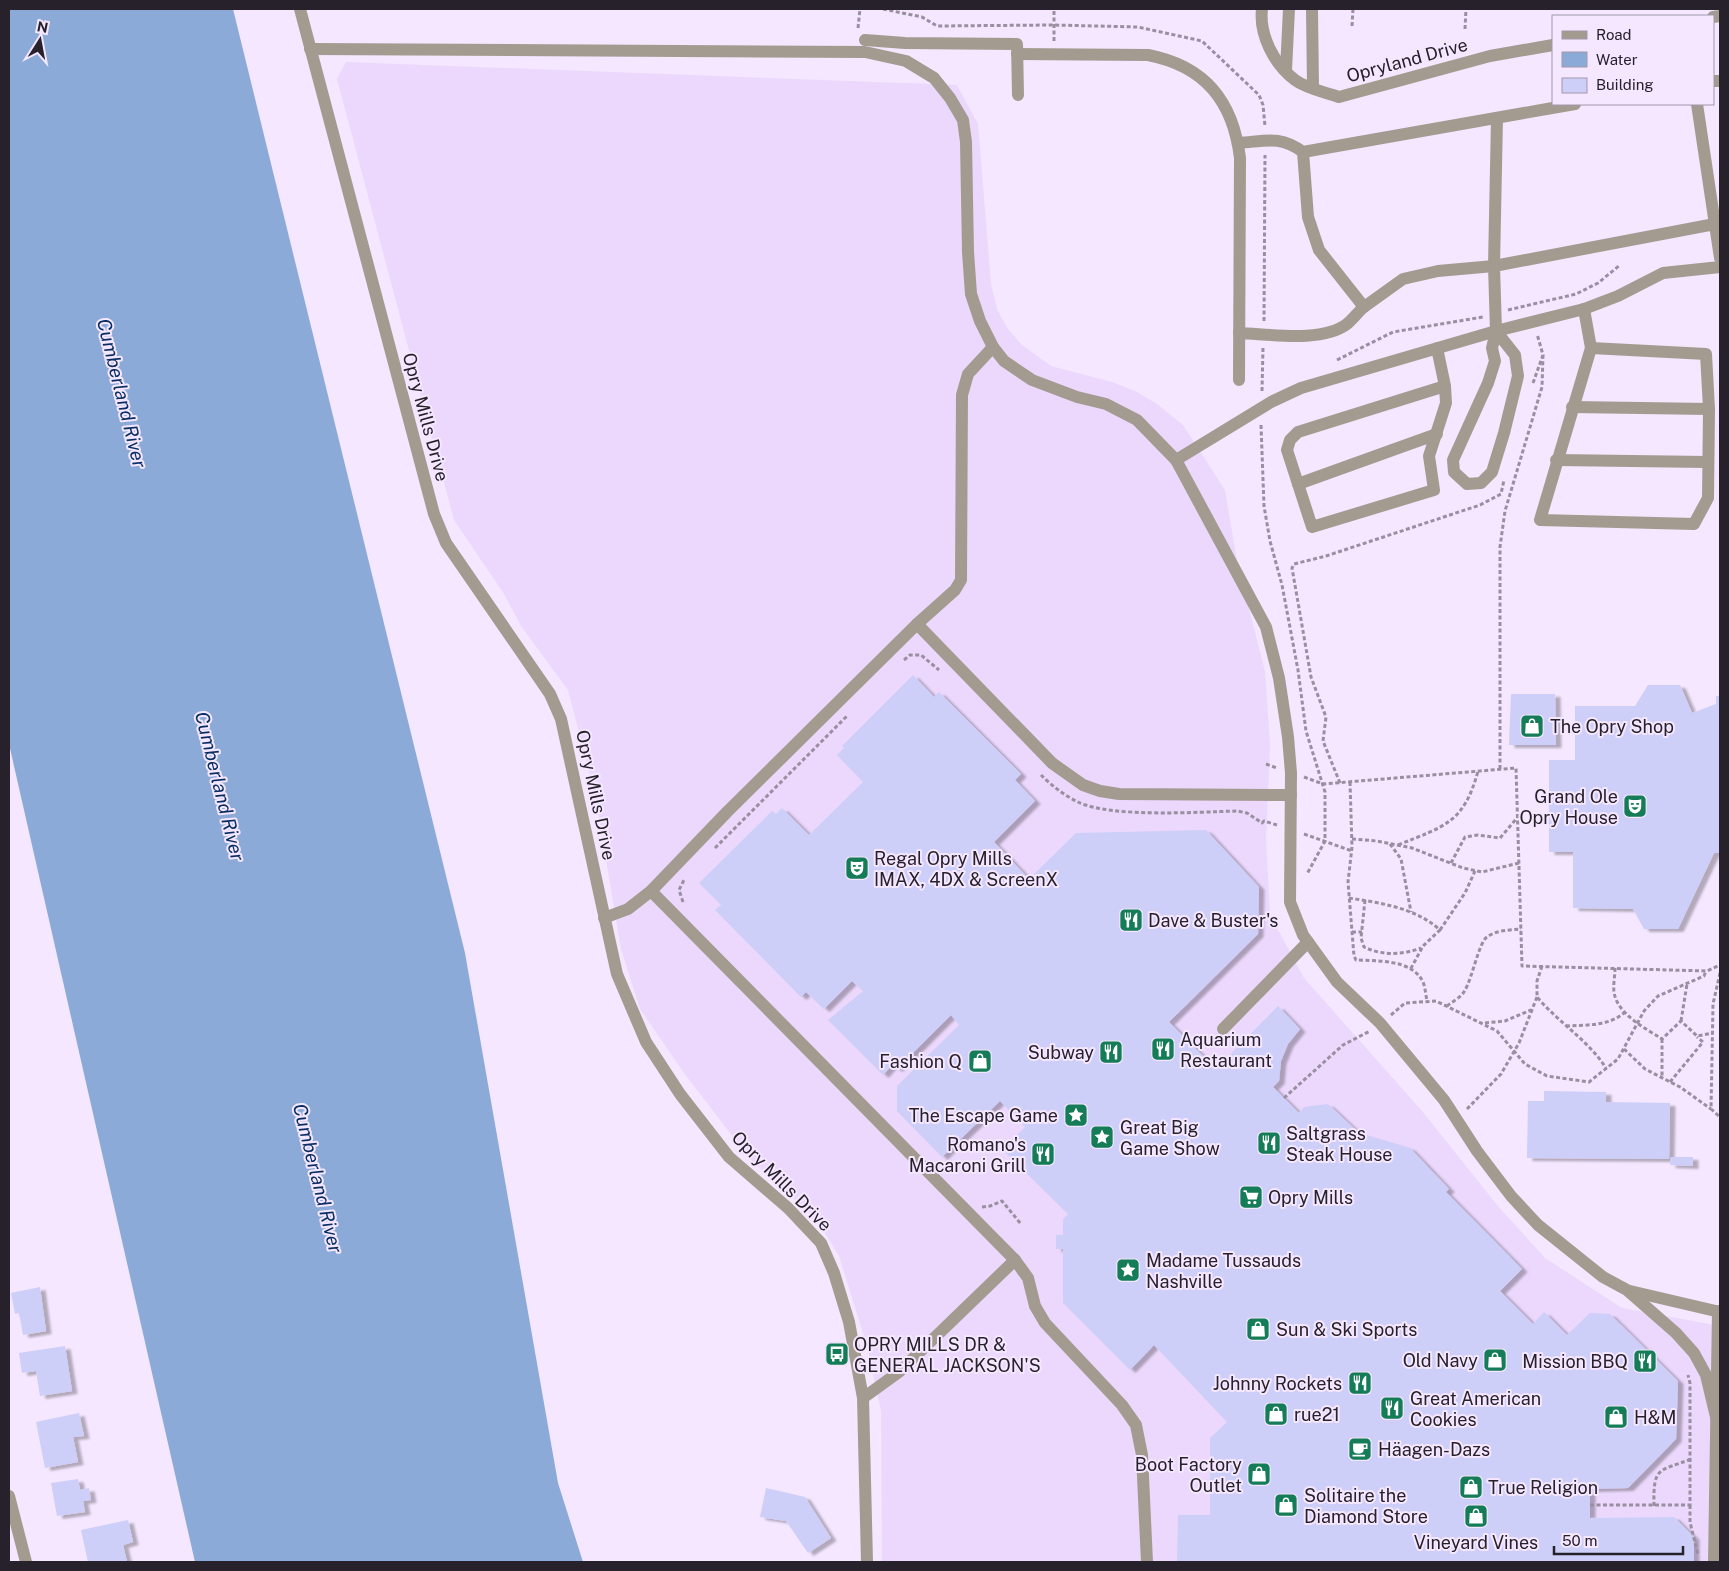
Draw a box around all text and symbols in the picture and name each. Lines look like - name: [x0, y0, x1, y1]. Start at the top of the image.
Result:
- north arrow: [15, 15, 65, 65]
- legend: [1552, 15, 1714, 105]
- text: N: [36, 18, 49, 36]
- text: Road: [1596, 26, 1632, 43]
- street label: Opryland Drive: [1344, 34, 1470, 86]
- text: Water: [1596, 51, 1638, 68]
- text: Building: [1596, 76, 1654, 93]
- water label: Cumberland River: [93, 316, 151, 471]
- street label: Opry Mills Drive: [399, 350, 453, 484]
- water label: Cumberland River: [191, 709, 249, 864]
- shop icon: The Opry Shop: [1519, 713, 1545, 739]
- place label: The Opry Shop: [1550, 716, 1674, 737]
- street label: Opry Mills Drive: [572, 728, 620, 862]
- place label: Grand Ole Opry House: [1519, 786, 1618, 828]
- theatre icon: Grand Ole Opry House: [1622, 793, 1648, 819]
- place label: Regal Opry Mills IMAX, 4DX & ScreenX: [874, 848, 1058, 890]
- theatre icon: Regal Opry Mills IMAX, 4DX & ScreenX: [844, 855, 870, 881]
- restaurant icon: Dave & Buster's: [1118, 907, 1144, 933]
- place label: Dave & Buster's: [1148, 910, 1278, 931]
- place label: Aquarium Restaurant: [1180, 1029, 1272, 1071]
- restaurant icon: Aquarium Restaurant: [1150, 1036, 1176, 1062]
- restaurant icon: Subway: [1098, 1039, 1124, 1065]
- place label: Subway: [1028, 1042, 1094, 1063]
- shop icon: Fashion Q: [967, 1048, 993, 1074]
- place label: Fashion Q: [879, 1051, 962, 1072]
- water label: Cumberland River: [289, 1101, 347, 1256]
- place icon: The Escape Game: [1063, 1102, 1089, 1128]
- place label: The Escape Game: [909, 1105, 1058, 1126]
- place label: Great Big Game Show: [1120, 1117, 1220, 1159]
- place label: Saltgrass Steak House: [1286, 1123, 1393, 1165]
- place icon: Great Big Game Show: [1089, 1124, 1115, 1150]
- street label: Opry Mills Drive: [728, 1127, 836, 1235]
- restaurant icon: Saltgrass Steak House: [1256, 1130, 1282, 1156]
- place label: Romano's Macaroni Grill: [909, 1134, 1026, 1176]
- restaurant icon: Romano's Macaroni Grill: [1030, 1141, 1056, 1167]
- supermarket icon: Opry Mills: [1238, 1184, 1264, 1210]
- place label: Opry Mills: [1268, 1187, 1353, 1208]
- place label: Madame Tussauds Nashville: [1146, 1250, 1301, 1292]
- place icon: Madame Tussauds Nashville: [1115, 1257, 1141, 1283]
- shop icon: Sun & Ski Sports: [1245, 1316, 1271, 1342]
- place label: Sun & Ski Sports: [1276, 1319, 1417, 1340]
- place label: OPRY MILLS DR & GENERAL JACKSON'S: [854, 1334, 1041, 1376]
- bus stop icon: OPRY MILLS DR & GENERAL JACKSON'S: [824, 1341, 850, 1367]
- shop icon: Old Navy: [1482, 1347, 1508, 1373]
- restaurant icon: Mission BBQ: [1632, 1348, 1658, 1374]
- place label: Old Navy: [1403, 1350, 1478, 1371]
- place label: Mission BBQ: [1522, 1351, 1628, 1372]
- restaurant icon: Johnny Rockets: [1347, 1370, 1373, 1396]
- place label: Johnny Rockets: [1213, 1373, 1342, 1394]
- place label: Great American Cookies: [1410, 1388, 1541, 1430]
- restaurant icon: Great American Cookies: [1379, 1395, 1405, 1421]
- shop icon: rue21: [1263, 1401, 1289, 1427]
- place label: rue21: [1294, 1404, 1340, 1425]
- shop icon: H&M: [1603, 1404, 1629, 1430]
- place label: H&M: [1634, 1407, 1676, 1428]
- cafe icon: Häagen-Dazs: [1347, 1436, 1373, 1462]
- place label: Häagen-Dazs: [1378, 1439, 1490, 1460]
- place label: Boot Factory Outlet: [1135, 1454, 1242, 1496]
- shop icon: Boot Factory Outlet: [1246, 1461, 1272, 1487]
- shop icon: True Religion: [1458, 1474, 1484, 1500]
- place label: True Religion: [1488, 1477, 1598, 1498]
- place label: Solitaire the Diamond Store: [1304, 1485, 1428, 1527]
- shop icon: Solitaire the Diamond Store: [1273, 1492, 1299, 1518]
- shop icon: Vineyard Vines: [1463, 1503, 1489, 1529]
- scale bar: [1554, 1524, 1683, 1556]
- place label: Vineyard Vines: [1414, 1532, 1538, 1553]
- text: 50 m: [1562, 1532, 1597, 1549]

